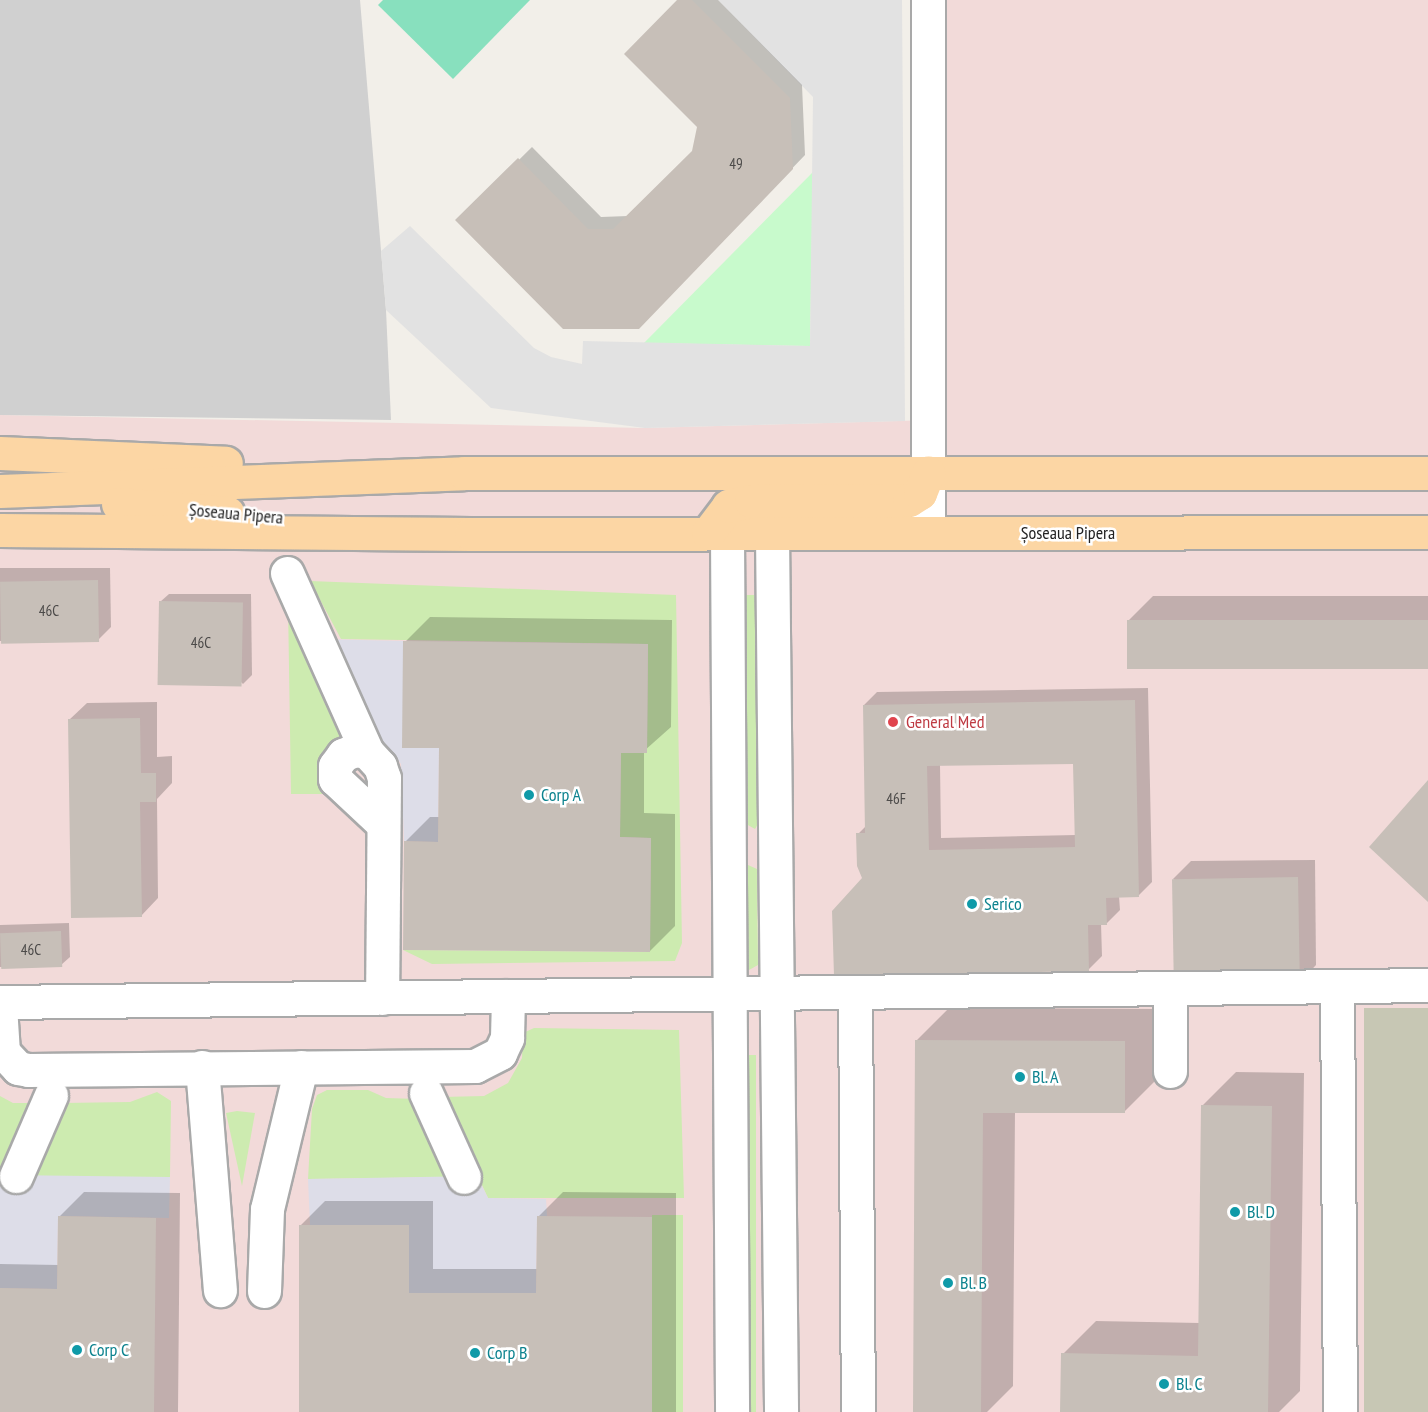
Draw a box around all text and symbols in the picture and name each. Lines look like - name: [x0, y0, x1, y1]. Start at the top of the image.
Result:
- house number: 49: [729, 155, 743, 173]
- street label: Șoseaua Pipera: [188, 499, 284, 529]
- street label: Șoseaua Pipera: [1021, 522, 1115, 544]
- house number: 46C: [39, 602, 59, 620]
- house number: 46C: [191, 634, 211, 652]
- place label: General Med: [906, 711, 984, 733]
- marker: General Med: [884, 713, 902, 731]
- place label: Corp A: [541, 784, 582, 806]
- marker: Corp A: [522, 788, 536, 802]
- house number: 46F: [886, 790, 906, 808]
- place label: Serico: [984, 893, 1022, 915]
- marker: Serico: [965, 897, 979, 911]
- house number: 46C: [21, 941, 41, 959]
- place label: Bl. A: [1032, 1066, 1060, 1088]
- marker: Bl. A: [1013, 1070, 1027, 1084]
- place label: Bl. D: [1247, 1201, 1276, 1223]
- marker: Bl. D: [1228, 1205, 1242, 1219]
- place label: Bl. B: [960, 1272, 988, 1294]
- marker: Bl. B: [941, 1276, 955, 1290]
- place label: Corp C: [89, 1339, 129, 1361]
- place label: Corp B: [487, 1342, 528, 1364]
- marker: Corp C: [70, 1343, 84, 1357]
- marker: Corp B: [468, 1346, 482, 1360]
- place label: Bl. C: [1176, 1373, 1204, 1395]
- marker: Bl. C: [1157, 1377, 1171, 1391]

